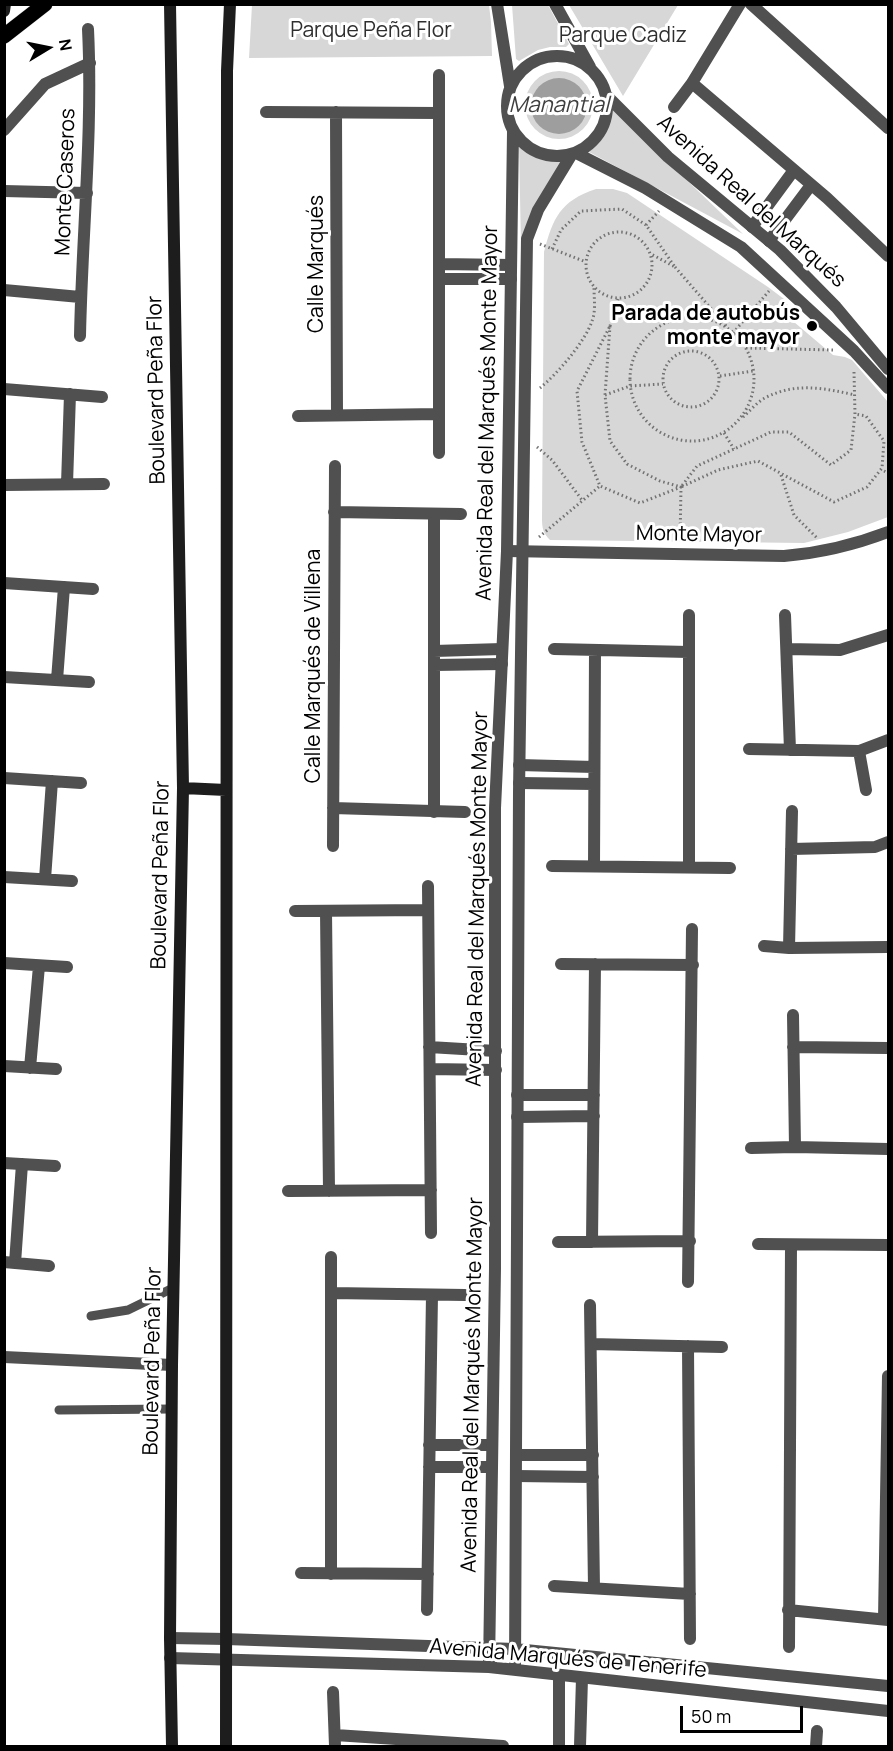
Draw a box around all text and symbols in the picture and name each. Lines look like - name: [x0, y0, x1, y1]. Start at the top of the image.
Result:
- north arrow: [18, 18, 78, 78]
- park label: Parque Peña Flor: [290, 18, 452, 44]
- park label: Parque Cadiz: [559, 23, 687, 49]
- text: N: [54, 37, 78, 52]
- water label: Manantial: [509, 93, 609, 119]
- street label: Monte Caseros: [51, 108, 81, 256]
- street label: Avenida Real del Marqués: [651, 111, 851, 293]
- street label: Calle Marqués: [304, 195, 330, 333]
- street label: Avenida Real del Marqués Monte Mayor: [472, 225, 504, 601]
- street label: Boulevard Peña Flor: [143, 295, 171, 485]
- place label: Parada de autobús monte mayor: [611, 301, 800, 351]
- marker: Parada de autobús monte mayor: [805, 319, 819, 333]
- street label: Monte Mayor: [636, 521, 762, 549]
- street label: Calle Marqués de Villena: [301, 549, 327, 783]
- street label: Avenida Real del Marqués Monte Mayor: [462, 711, 494, 1087]
- street label: Boulevard Peña Flor: [147, 780, 175, 970]
- street label: Avenida Real del Marqués Monte Mayor: [457, 1197, 489, 1573]
- street label: Boulevard Peña Flor: [139, 1266, 167, 1456]
- street label: Avenida Marqués de Tenerife: [429, 1634, 707, 1684]
- scale bar: [683, 1694, 806, 1732]
- text: 50 m: [691, 1704, 731, 1728]

